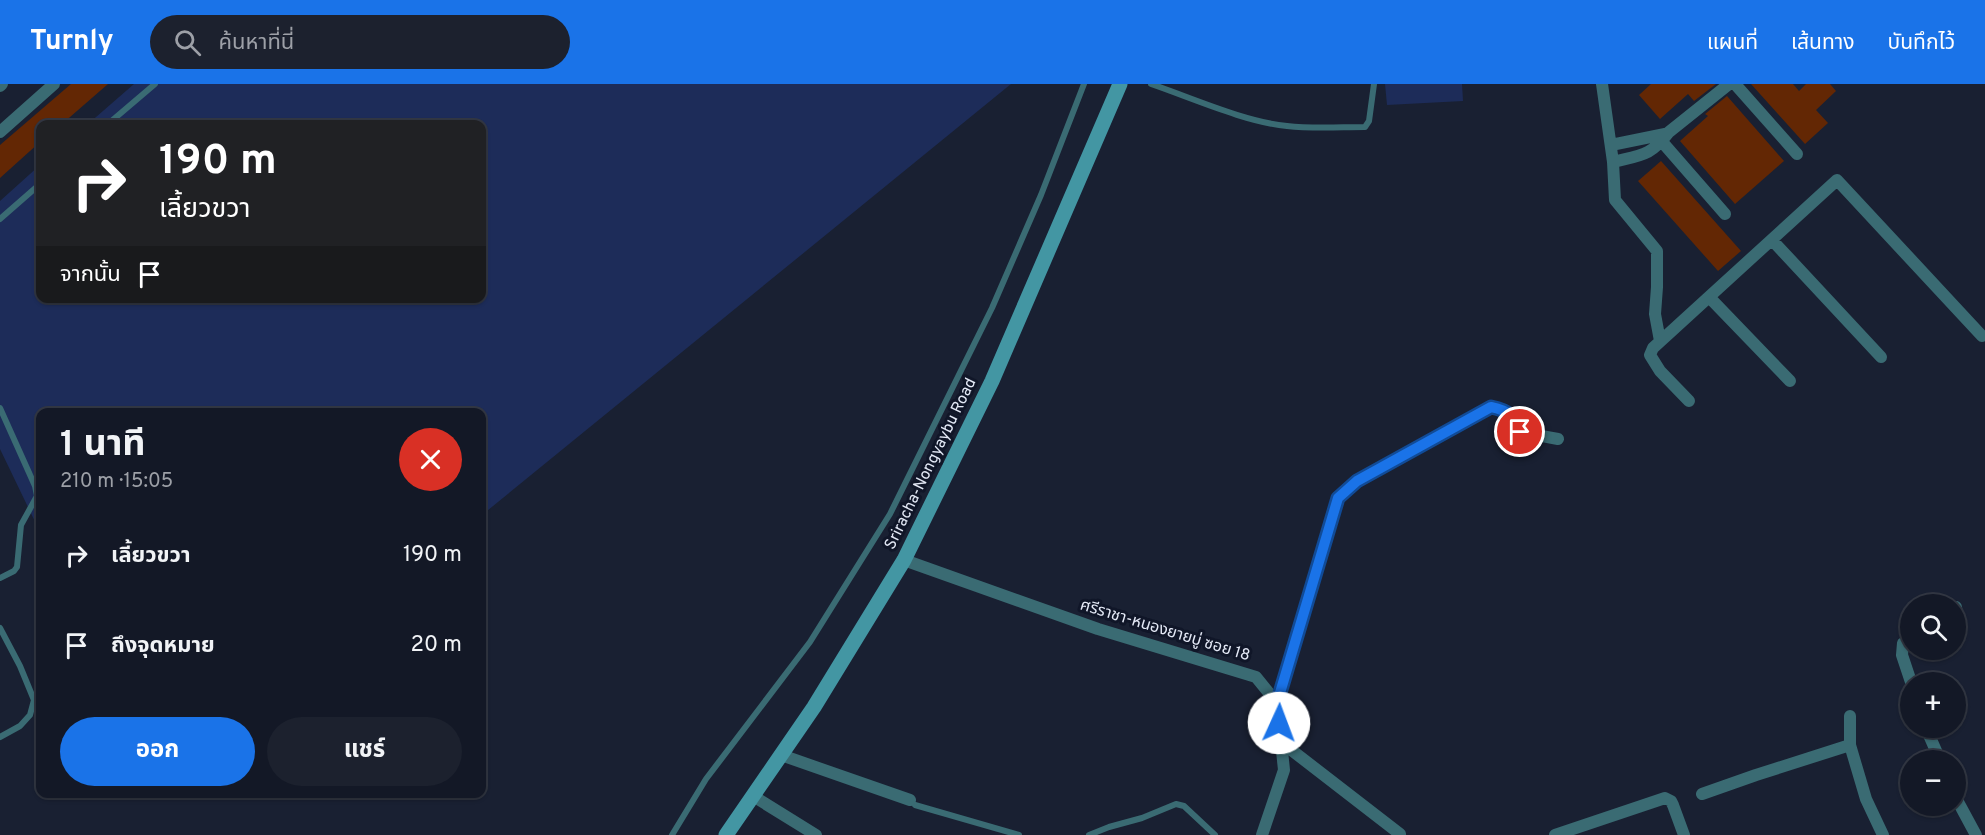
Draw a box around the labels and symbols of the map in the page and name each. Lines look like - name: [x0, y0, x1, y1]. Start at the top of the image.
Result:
- street label: Sriracha-Nongyaybu Road: [881, 375, 981, 553]
- pin: [1494, 406, 1545, 457]
- street label: ศรีราชา-หนองยายบู่ ซอย 18: [1078, 596, 1252, 666]
- position arrow: [1247, 691, 1311, 755]

